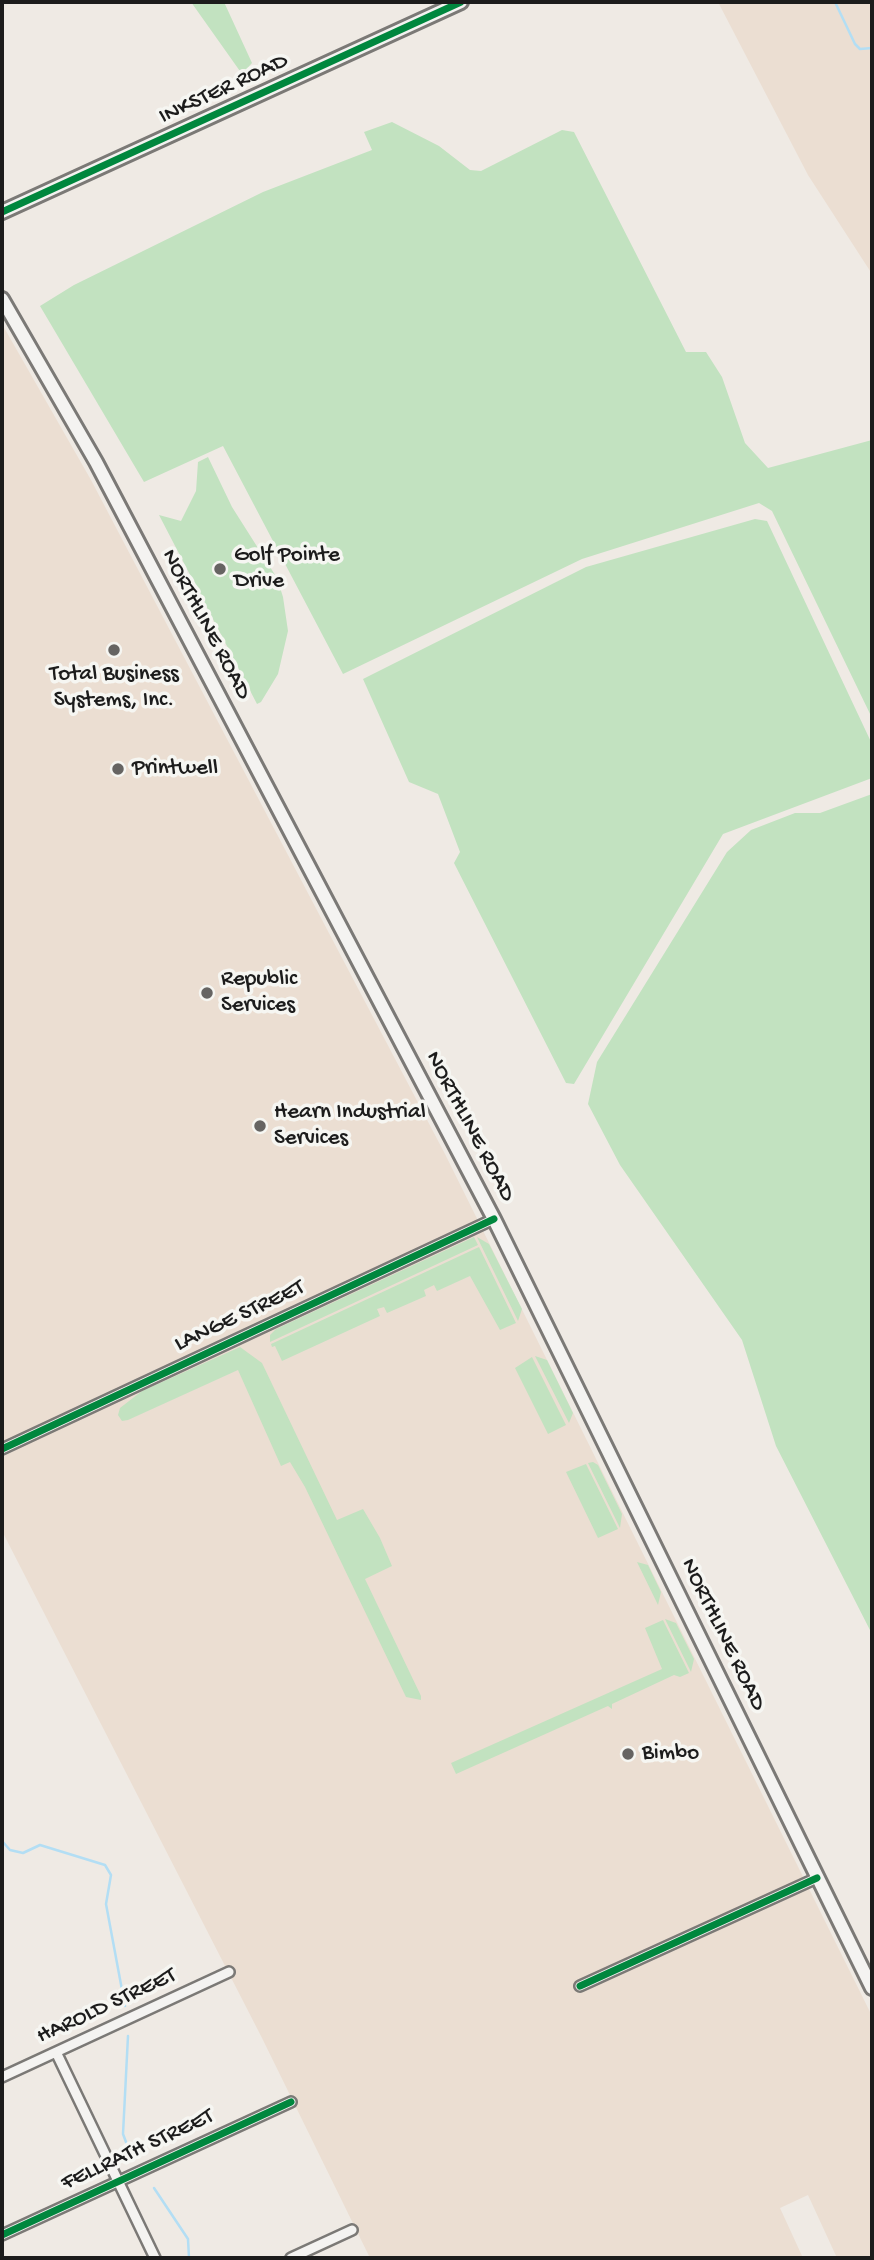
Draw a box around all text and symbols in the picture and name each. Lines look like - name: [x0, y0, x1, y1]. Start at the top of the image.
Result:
- street label: INKSTER ROAD: [155, 48, 293, 132]
- place label: Golf Pointe Drive: [234, 542, 340, 596]
- street label: NORTHLINE ROAD: [154, 545, 256, 705]
- marker: Golf Pointe Drive: [212, 561, 228, 577]
- marker: Total Business Systems, Inc.: [106, 642, 122, 658]
- place label: Total Business Systems, Inc.: [49, 661, 179, 715]
- place label: Printwell: [132, 755, 218, 783]
- marker: Printwell: [110, 761, 126, 777]
- place label: Republic Services: [221, 966, 297, 1020]
- marker: Republic Services: [199, 985, 215, 1001]
- street label: NORTHLINE ROAD: [418, 1047, 520, 1207]
- place label: Hearn Industrial Services: [274, 1099, 426, 1153]
- marker: Hearn Industrial Services: [252, 1118, 268, 1134]
- street label: LANGE STREET: [171, 1275, 309, 1359]
- street label: NORTHLINE ROAD: [673, 1554, 771, 1716]
- place label: Bimbo: [642, 1740, 699, 1768]
- marker: Bimbo: [620, 1746, 636, 1762]
- street label: HAROLD STREET: [33, 1963, 181, 2051]
- street label: FELLRATH STREET: [57, 2104, 219, 2198]

